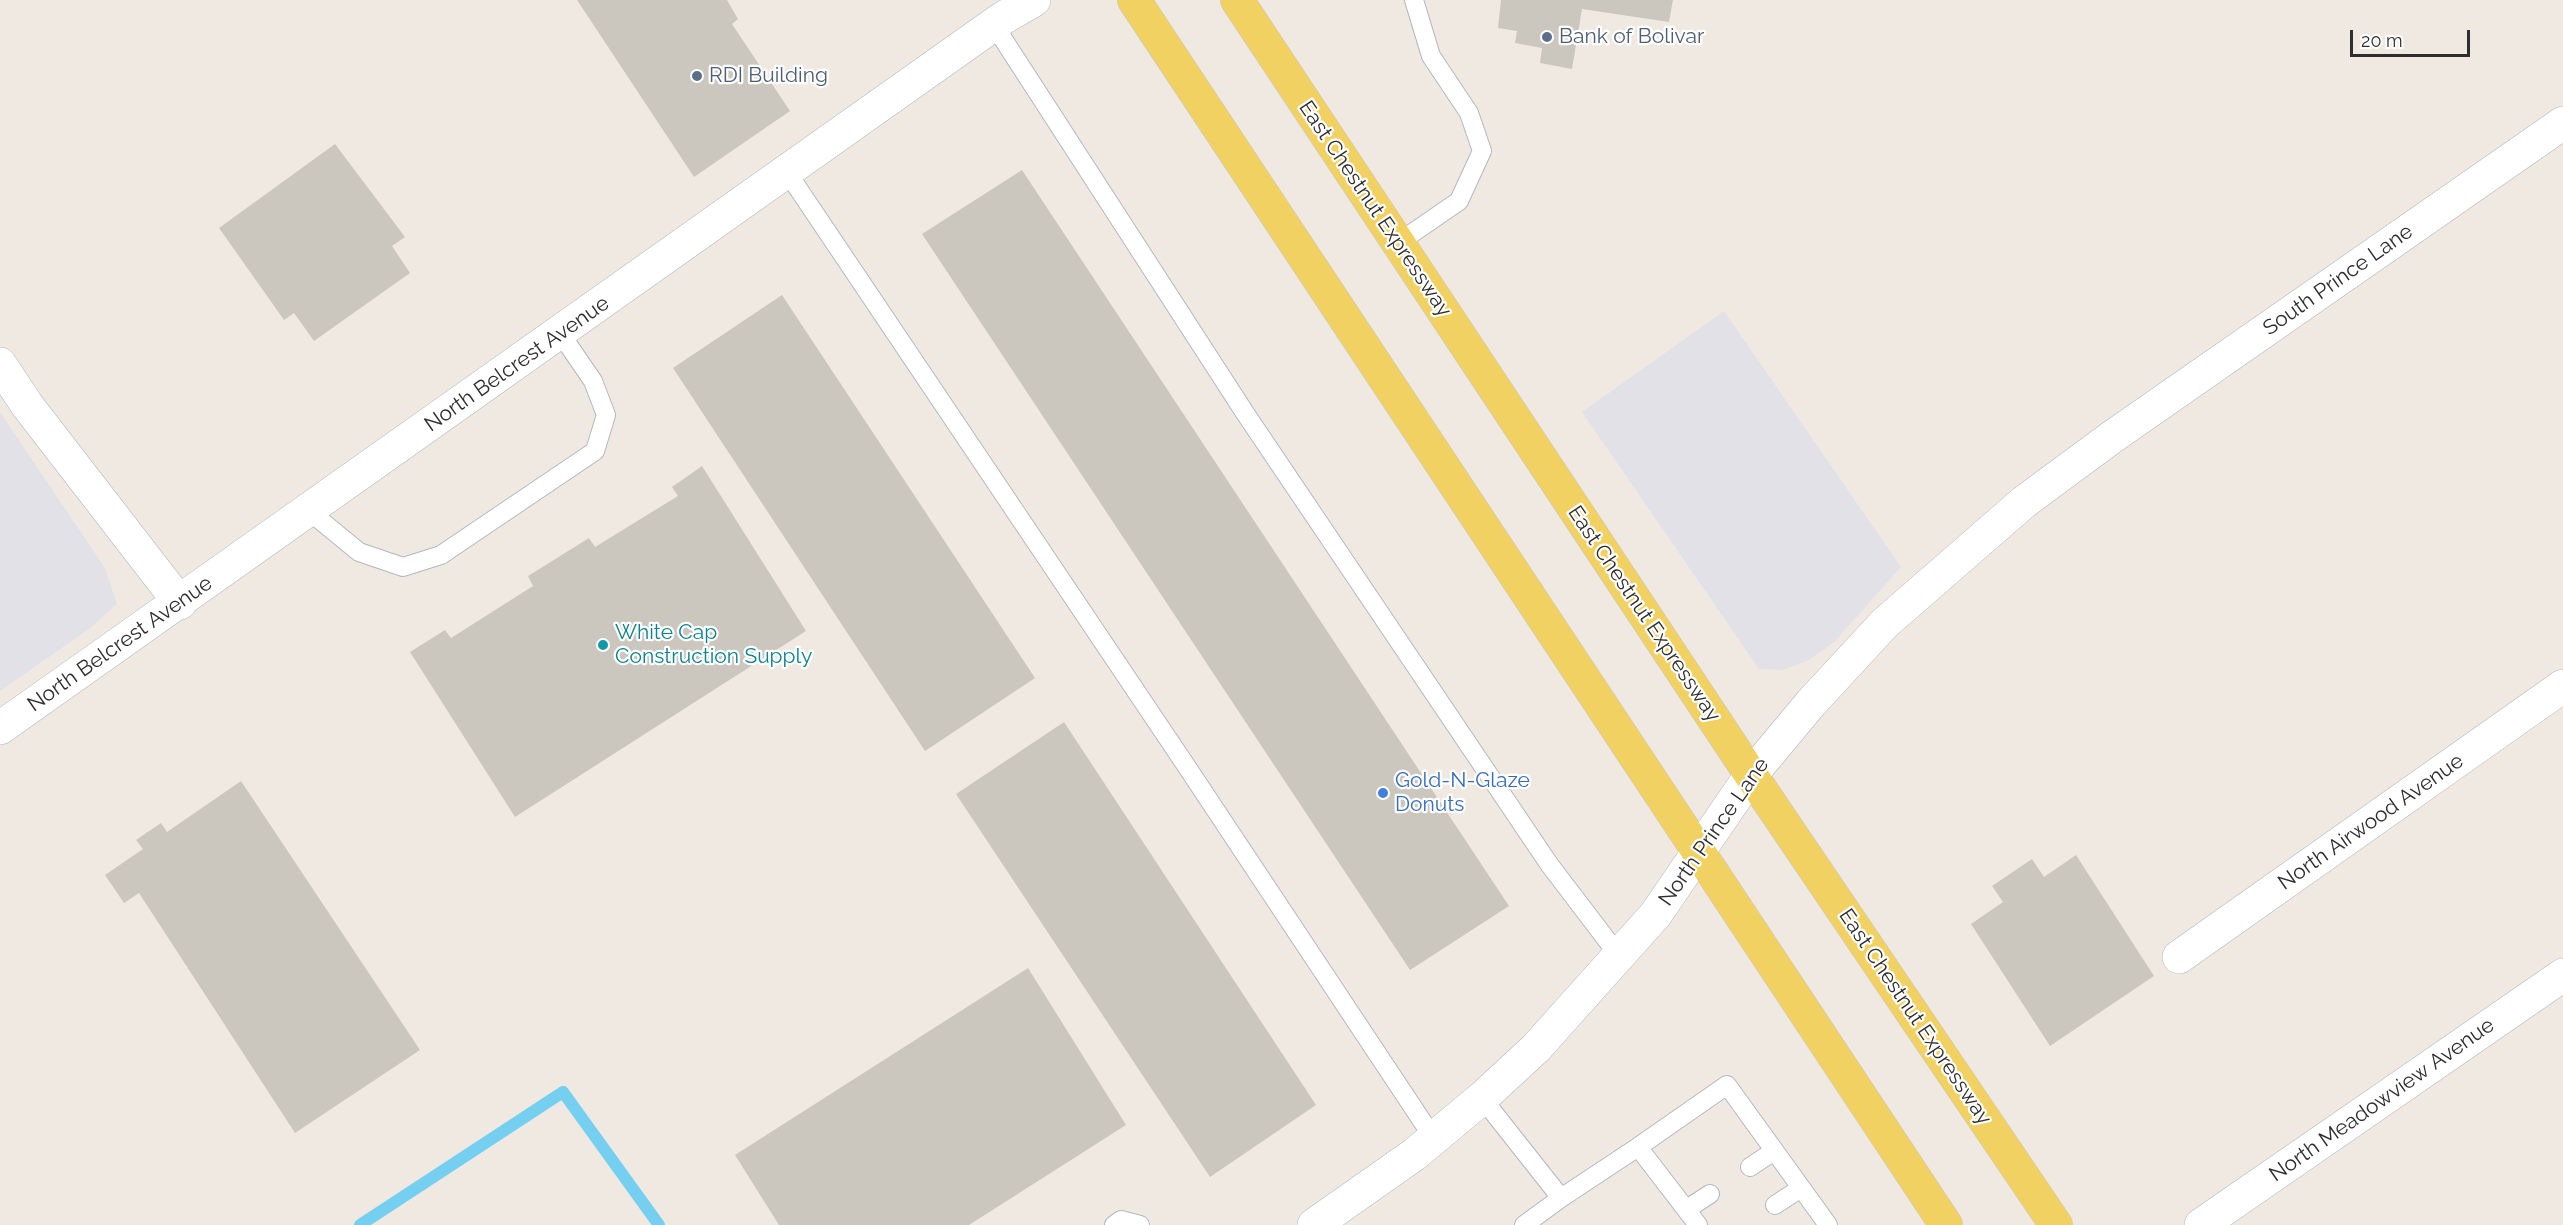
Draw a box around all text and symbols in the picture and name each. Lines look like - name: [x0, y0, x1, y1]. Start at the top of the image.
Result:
- scale bar: [2353, 18, 2473, 56]
- place label: Bank of Bolivar: [1559, 24, 1704, 50]
- marker: Bank of Bolivar: [1540, 30, 1554, 44]
- text: 20 m: [2361, 30, 2403, 51]
- place label: RDI Building: [709, 63, 828, 89]
- marker: RDI Building: [690, 69, 704, 83]
- street label: East Chestnut Expressway: [1293, 96, 1457, 322]
- street label: South Prince Lane: [2258, 219, 2418, 341]
- street label: North Belcrest Avenue: [420, 291, 614, 437]
- street label: East Chestnut Expressway: [1562, 501, 1726, 727]
- street label: North Belcrest Avenue: [23, 571, 217, 717]
- place label: White Cap Construction Supply: [615, 620, 812, 670]
- marker: White Cap Construction Supply: [596, 638, 610, 652]
- street label: North Airwood Avenue: [2273, 748, 2469, 896]
- street label: North Prince Lane: [1653, 753, 1775, 911]
- place label: Gold-N-Glaze Donuts: [1395, 768, 1530, 818]
- marker: Gold-N-Glaze Donuts: [1376, 786, 1390, 800]
- street label: East Chestnut Expressway: [1833, 904, 1997, 1130]
- street label: North Meadowview Avenue: [2265, 1013, 2499, 1187]

